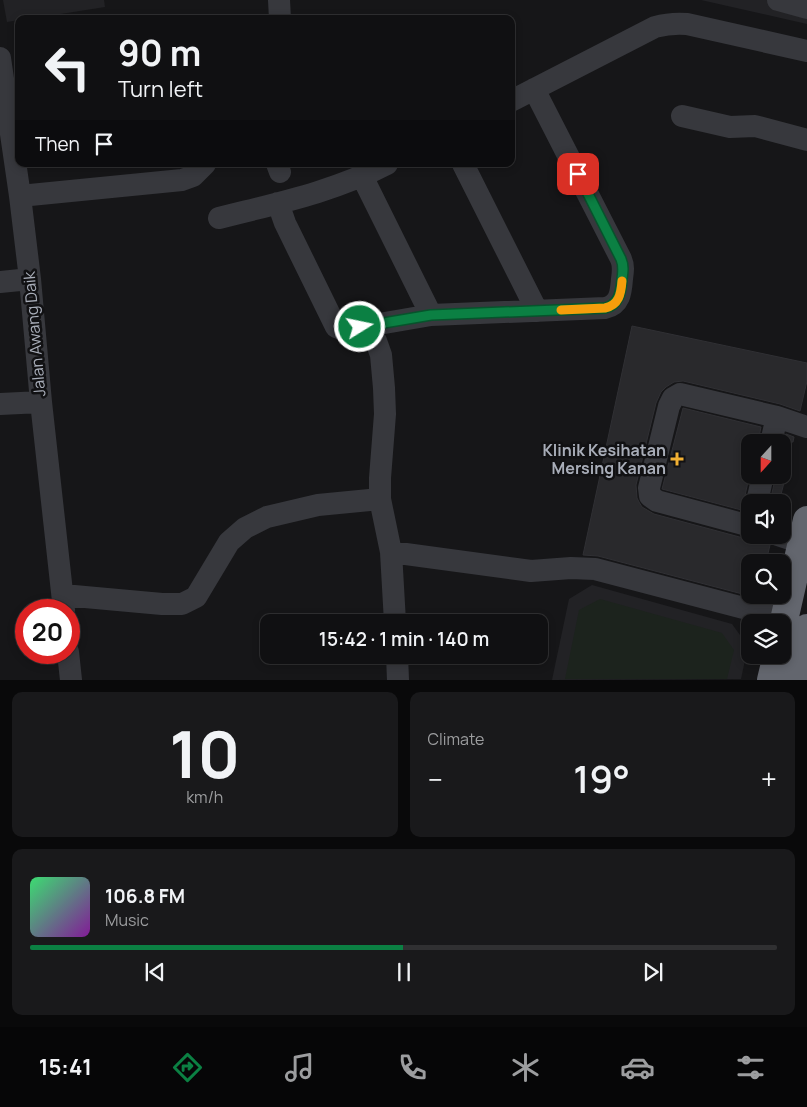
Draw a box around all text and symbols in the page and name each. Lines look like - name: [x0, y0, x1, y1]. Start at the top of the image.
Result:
- text: 90 m: [118, 29, 201, 77]
- icon: left: [35, 35, 100, 100]
- text: Turn left: [118, 74, 203, 104]
- icon: arrive: [90, 130, 118, 158]
- text: Then: [35, 131, 80, 157]
- pin: [557, 153, 599, 195]
- icon: arrive: [564, 160, 592, 188]
- street label: Jalan Awang Daik: [17, 270, 50, 397]
- position arrow: [333, 300, 385, 352]
- north arrow: [741, 434, 791, 484]
- map controls: [741, 434, 791, 664]
- place label: Klinik Kesihatan Mersing Kanan: [542, 439, 666, 479]
- marker: Klinik Kesihatan Mersing Kanan: [670, 452, 684, 466]
- button: sound: [741, 494, 791, 544]
- button: search: [741, 554, 791, 604]
- speed limit sign: 20: [15, 599, 80, 664]
- button: layers: [741, 614, 791, 664]
- text: 15:42 · 1 min · 140 m: [319, 626, 489, 652]
- text: 10: [169, 709, 240, 798]
- text: Climate: [428, 728, 484, 750]
- text: 19°: [573, 752, 630, 804]
- text: −: [428, 760, 443, 798]
- text: +: [761, 760, 777, 798]
- text: km/h: [186, 786, 223, 808]
- text: 106.8 FM: [105, 883, 185, 909]
- text: Music: [105, 909, 149, 931]
- icon: previous: [141, 958, 169, 986]
- icon: pause: [390, 958, 418, 986]
- icon: next: [639, 958, 667, 986]
- icon: directions: [170, 1050, 205, 1085]
- icon: music: [282, 1050, 317, 1085]
- icon: phone: [395, 1050, 430, 1085]
- icon: climate: [508, 1050, 543, 1085]
- icon: car: [620, 1050, 655, 1085]
- icon: filters: [733, 1050, 768, 1085]
- text: 15:41: [39, 1052, 92, 1082]

